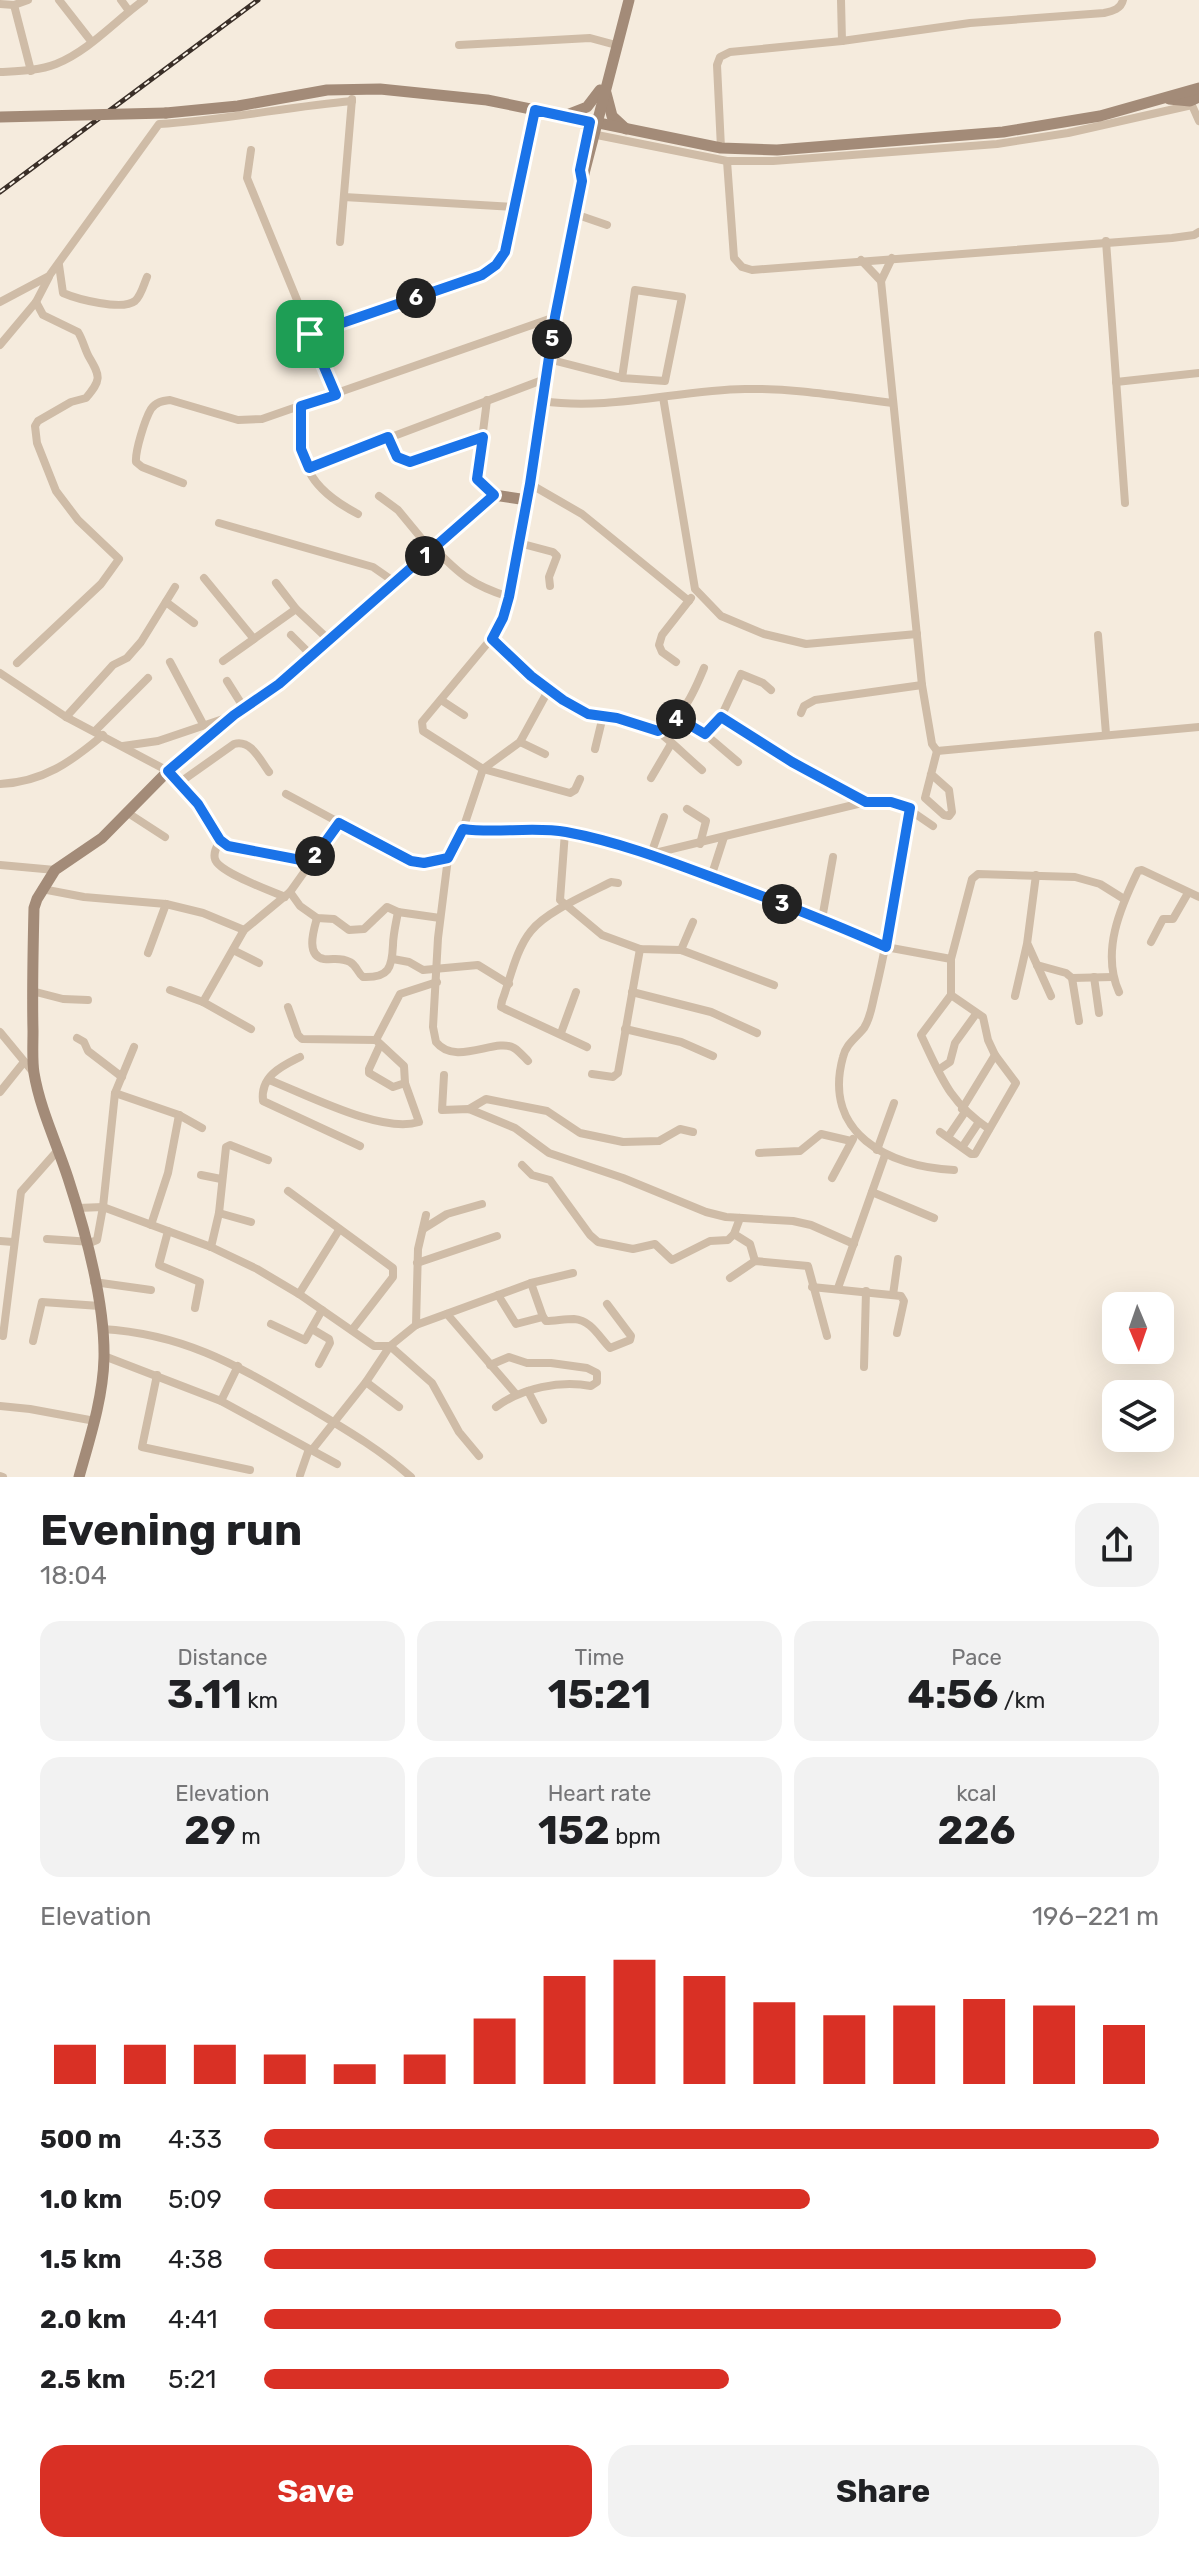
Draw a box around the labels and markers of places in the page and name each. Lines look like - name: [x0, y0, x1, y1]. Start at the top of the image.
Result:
- pin: 6: [396, 278, 436, 318]
- pin: [276, 300, 344, 368]
- pin: 5: [532, 319, 572, 359]
- pin: 1: [405, 536, 445, 576]
- pin: 4: [656, 699, 696, 739]
- pin: 2: [295, 836, 335, 876]
- pin: 3: [762, 884, 802, 924]

